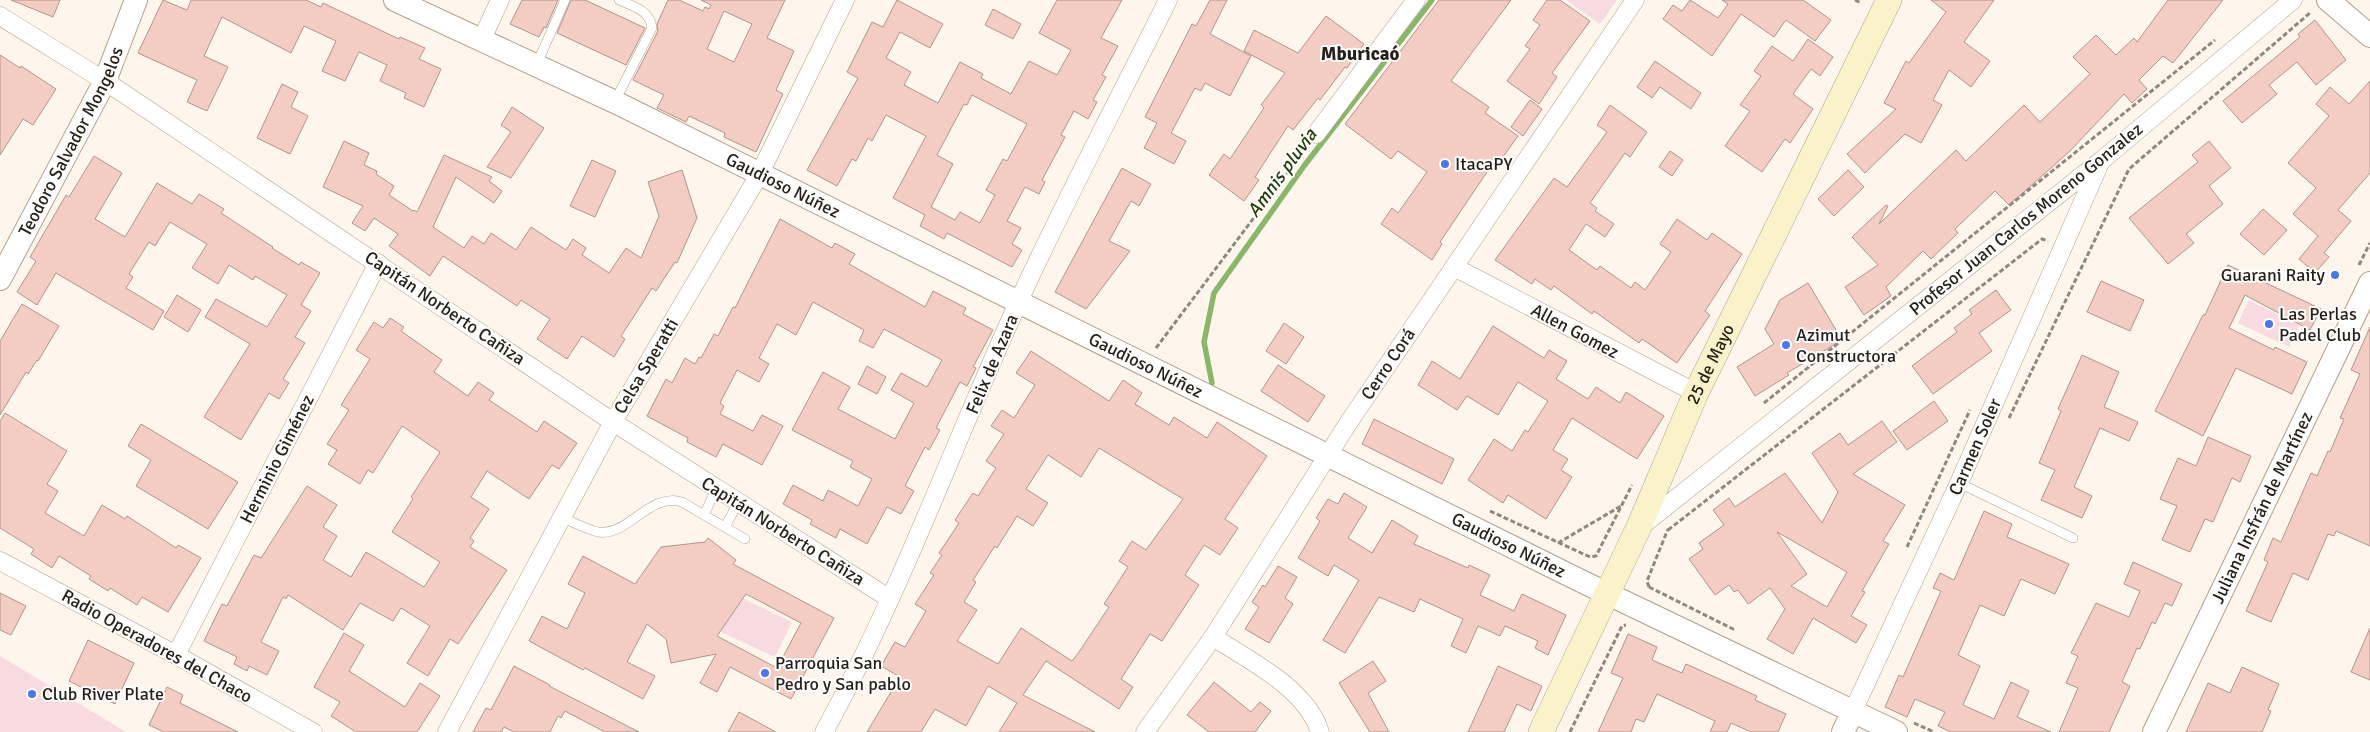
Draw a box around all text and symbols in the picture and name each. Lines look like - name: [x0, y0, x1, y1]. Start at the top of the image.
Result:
- district label: Mburicaó: [1321, 42, 1399, 66]
- street label: Teodoro Salvador Mongelos: [14, 43, 128, 240]
- street label: Profesor Juan Carlos Moreno Gonzalez: [1905, 118, 2147, 320]
- water label: Amnis pluvia: [1242, 123, 1323, 222]
- street label: Gaudioso Núñez: [722, 148, 844, 223]
- place label: ItacaPY: [1455, 153, 1512, 175]
- marker: ItacaPY: [1439, 158, 1451, 170]
- street label: Capitán Norberto Cañiza: [361, 246, 529, 370]
- place label: Guarani Raity: [2221, 264, 2326, 286]
- marker: Guarani Raity: [2329, 269, 2341, 281]
- street label: Allen Gomez: [1527, 299, 1623, 363]
- place label: Las Perlas Padel Club: [2279, 303, 2361, 346]
- street label: Felix de Azara: [961, 311, 1023, 417]
- street label: Celsa Speratti: [609, 314, 683, 418]
- marker: Las Perlas Padel Club: [2263, 318, 2275, 330]
- street label: 25 de Mayo: [1681, 320, 1739, 408]
- street label: Cerro Corá: [1356, 324, 1420, 404]
- place label: Azimut Constructora: [1796, 324, 1896, 367]
- street label: Gaudioso Núñez: [1085, 328, 1207, 403]
- marker: Azimut Constructora: [1780, 339, 1792, 351]
- street label: Herminio Giménez: [235, 391, 319, 527]
- street label: Carmen Soler: [1944, 395, 2006, 499]
- street label: Juliana Insfrán de Martínez: [2206, 408, 2317, 607]
- street label: Capitán Norberto Cañiza: [697, 472, 869, 590]
- street label: Gaudioso Núñez: [1448, 508, 1569, 583]
- street label: Radio Operadores del Chaco: [58, 584, 256, 708]
- place label: Parroquia San Pedro y San pablo: [775, 652, 911, 695]
- marker: Parroquia San Pedro y San pablo: [759, 667, 771, 679]
- place label: Club River Plate: [42, 683, 164, 705]
- marker: Club River Plate: [26, 688, 38, 700]

